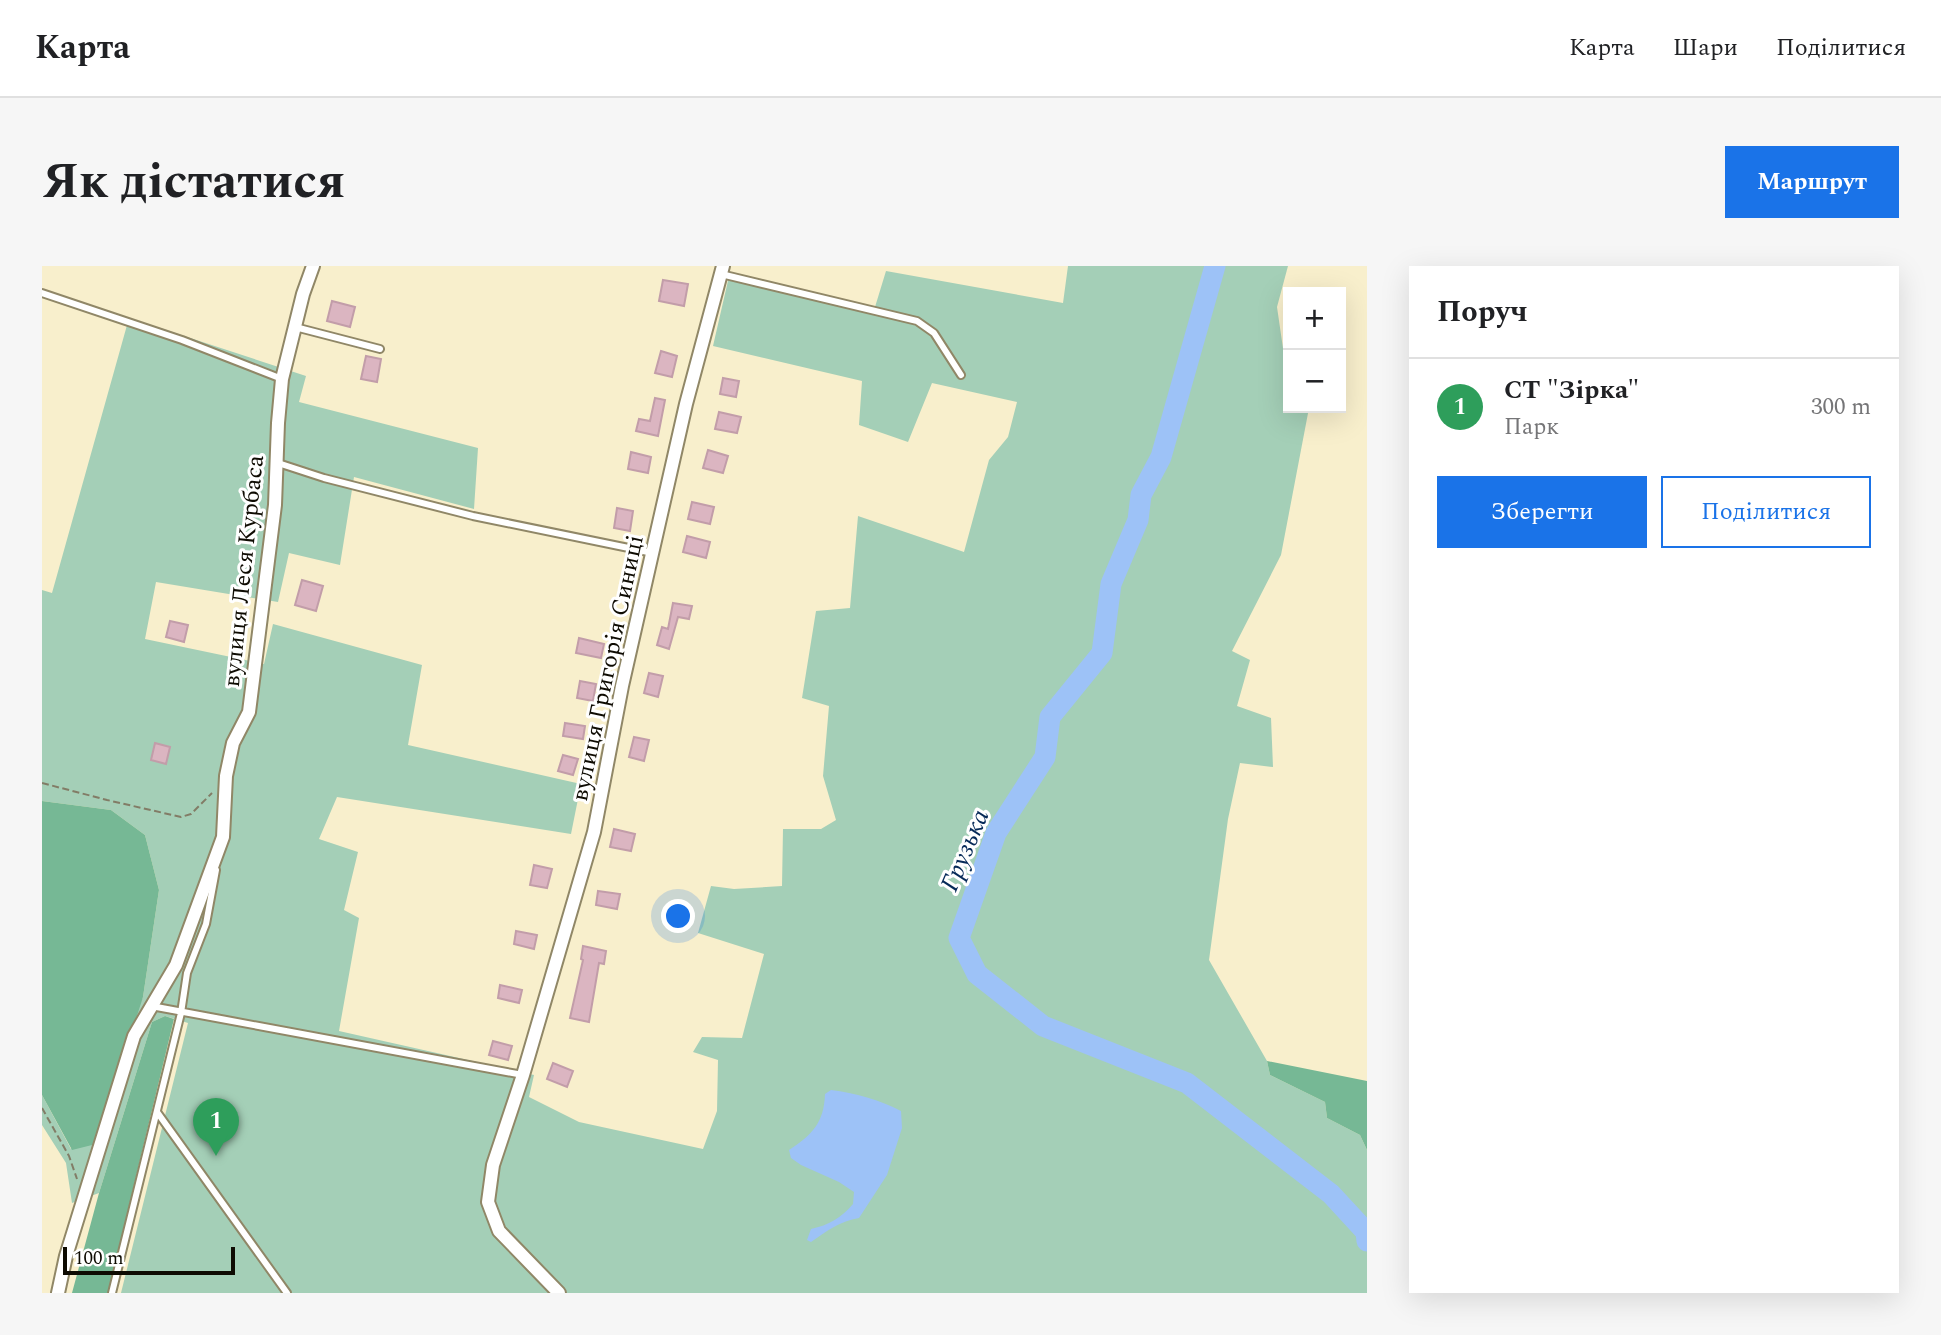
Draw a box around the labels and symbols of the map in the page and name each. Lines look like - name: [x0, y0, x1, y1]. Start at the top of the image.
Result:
- street label: вулиця Леся Курбаса: [214, 453, 274, 689]
- street label: вулиця Григорія Синиці: [562, 532, 654, 805]
- water label: Грузька: [930, 803, 1000, 898]
- your location: [661, 899, 695, 933]
- pin: 1: [193, 1098, 239, 1156]
- scale bar: [63, 1244, 234, 1276]

